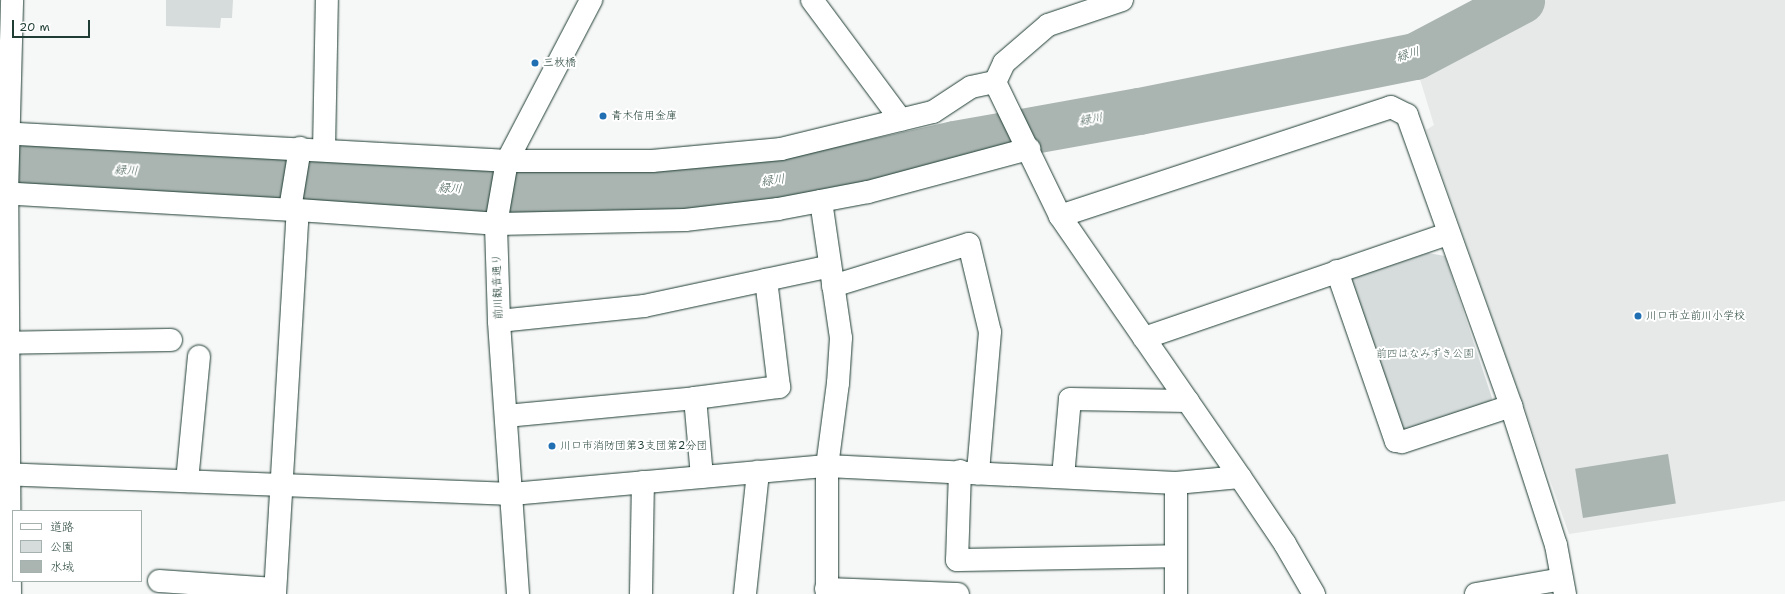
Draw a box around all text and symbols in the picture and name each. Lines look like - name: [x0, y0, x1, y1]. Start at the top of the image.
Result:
- scale bar: [14, 12, 92, 38]
- text: 20 m: [19, 19, 50, 35]
- water label: 緑川: [1394, 45, 1422, 65]
- place label: 三枚橋: [543, 56, 576, 70]
- marker: 三枚橋: [530, 58, 540, 68]
- place label: 青木信用金庫: [611, 109, 677, 123]
- marker: 青木信用金庫: [598, 111, 608, 121]
- water label: 緑川: [1078, 111, 1104, 129]
- water label: 緑川: [114, 163, 138, 179]
- water label: 緑川: [760, 172, 786, 190]
- water label: 緑川: [438, 181, 462, 197]
- street label: 前川観音通り: [490, 254, 506, 320]
- place label: 川口市立前川小学校: [1646, 309, 1745, 323]
- marker: 川口市立前川小学校: [1633, 311, 1643, 321]
- park label: 前四はなみずき公園: [1376, 347, 1474, 361]
- place label: 川口市消防団第3支団第2分団: [560, 439, 707, 453]
- marker: 川口市消防団第3支団第2分団: [547, 441, 557, 451]
- legend: [12, 510, 142, 582]
- text: 道路: [50, 519, 74, 535]
- text: 公園: [50, 539, 74, 555]
- text: 水域: [50, 559, 74, 575]

